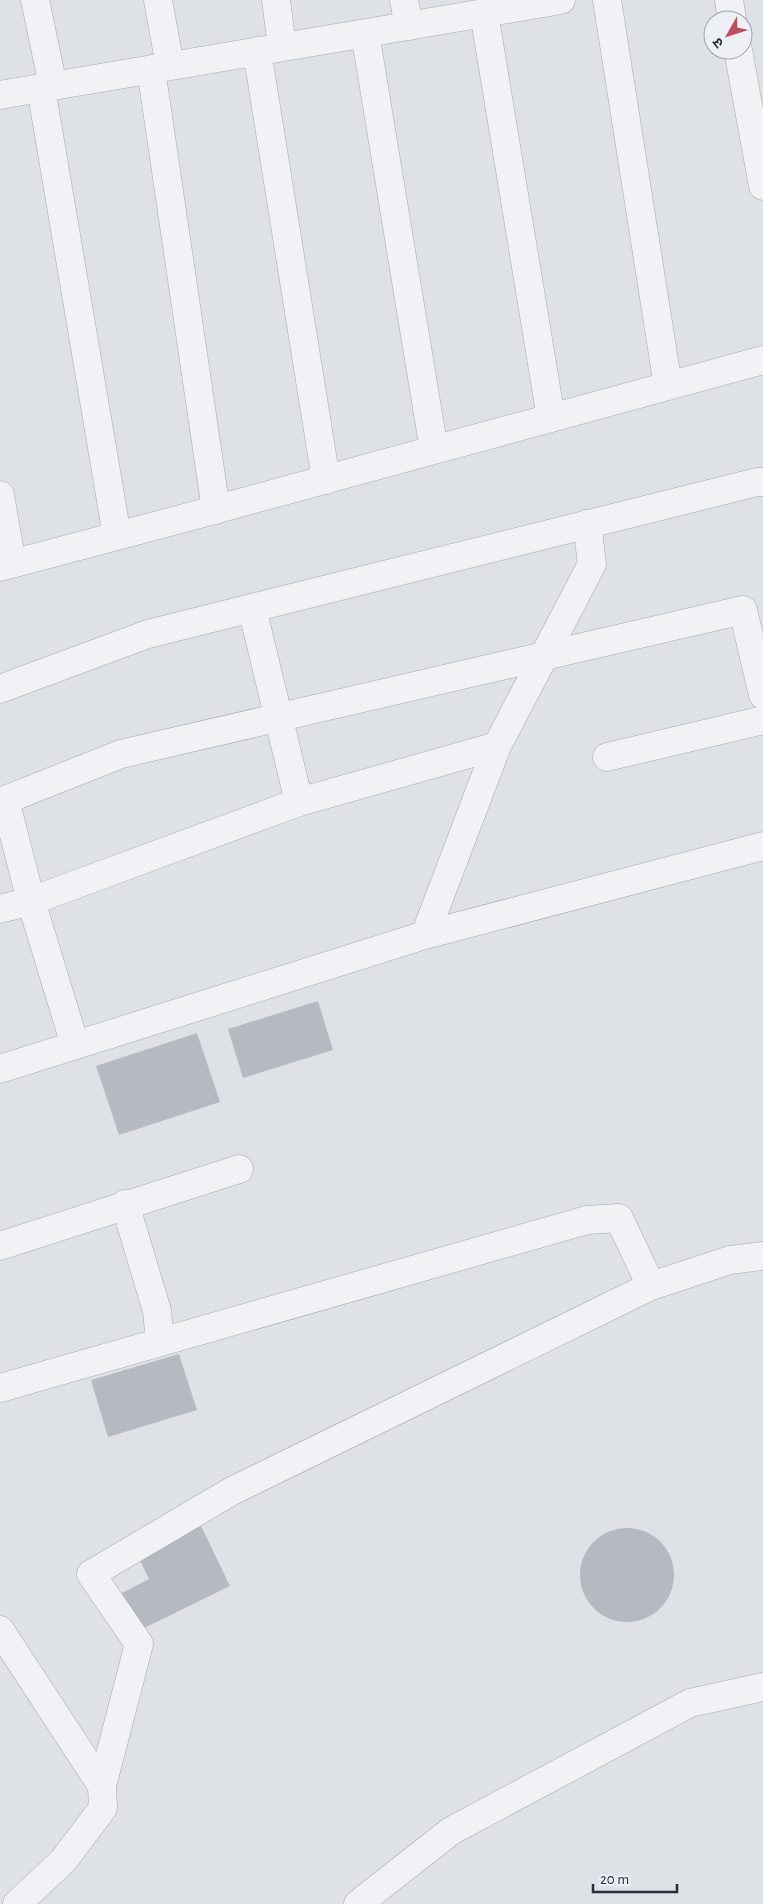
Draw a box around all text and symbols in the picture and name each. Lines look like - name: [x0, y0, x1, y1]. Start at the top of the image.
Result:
- north arrow: [703, 10, 753, 60]
- text: उ: [710, 34, 727, 50]
- scale bar: [593, 1862, 677, 1894]
- text: 20 m: [600, 1872, 629, 1887]

